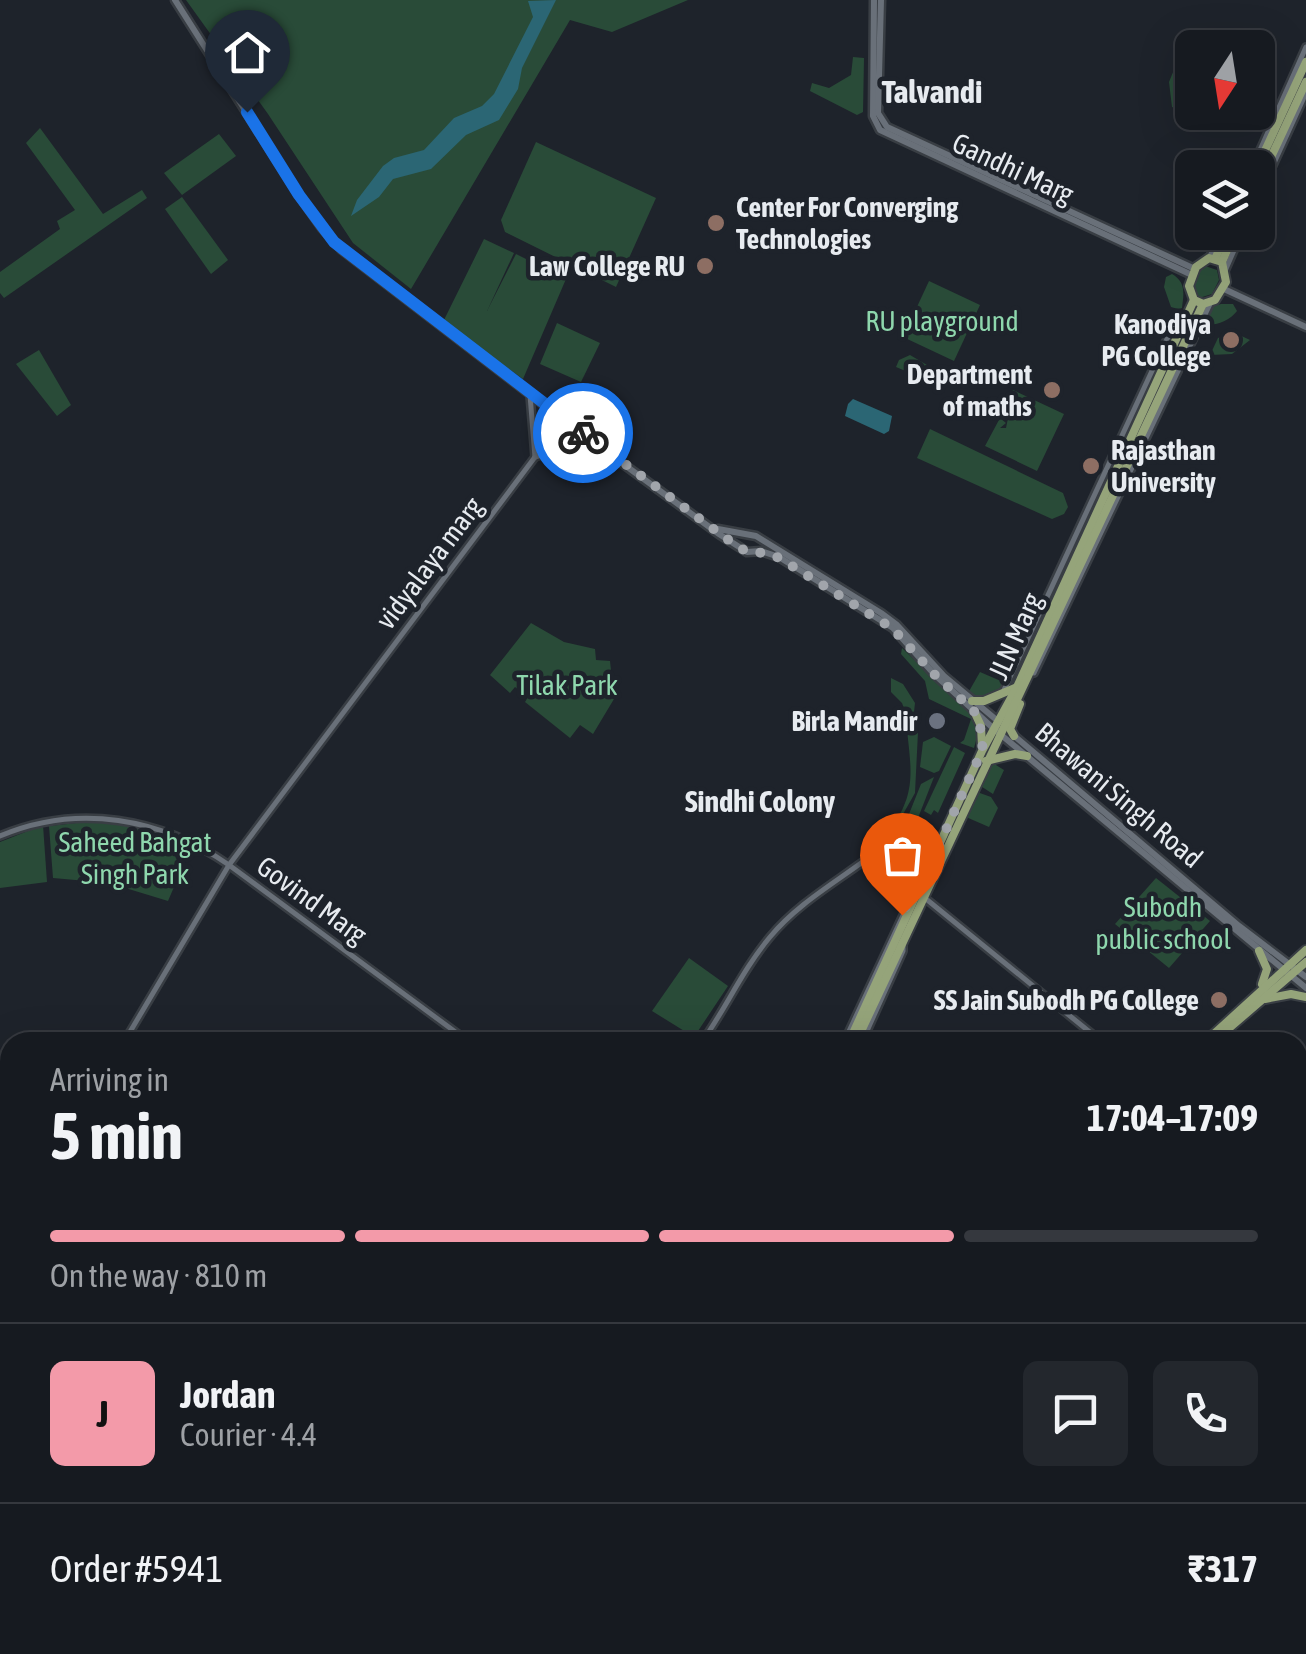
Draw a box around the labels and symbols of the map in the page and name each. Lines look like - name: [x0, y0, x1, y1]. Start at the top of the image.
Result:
- pin: [205, 10, 290, 113]
- north arrow: [1175, 30, 1275, 130]
- district label: Talvandi: [882, 73, 982, 110]
- street label: Gandhi Marg: [947, 126, 1079, 210]
- place label: Center For Converging Technologies: [736, 191, 959, 255]
- marker: Center For Converging Technologies: [705, 212, 727, 234]
- place label: Law College RU: [529, 250, 685, 282]
- marker: Law College RU: [694, 255, 716, 277]
- park label: RU playground: [865, 305, 1019, 337]
- place label: Kanodiya PG College: [1101, 308, 1211, 372]
- marker: Kanodiya PG College: [1220, 329, 1242, 351]
- place label: Department of maths: [907, 358, 1032, 422]
- marker: Department of maths: [1041, 379, 1063, 401]
- courier: [533, 383, 633, 483]
- place label: Rajasthan University: [1111, 434, 1216, 498]
- marker: Rajasthan University: [1080, 455, 1102, 477]
- street label: vidyalaya marg: [369, 491, 489, 635]
- street label: JLN Marg: [982, 588, 1048, 684]
- park label: Tilak Park: [516, 669, 618, 701]
- place label: Birla Mandir: [791, 705, 918, 737]
- marker: Birla Mandir: [926, 710, 948, 732]
- street label: Bhawani Singh Road: [1029, 716, 1209, 874]
- district label: Sindhi Colony: [685, 784, 836, 818]
- pin: [860, 813, 945, 916]
- park label: Saheed Bahgat Singh Park: [58, 826, 212, 890]
- street label: Govind Marg: [251, 850, 373, 950]
- park label: Subodh public school: [1095, 891, 1231, 955]
- place label: SS Jain Subodh PG College: [934, 984, 1199, 1016]
- marker: SS Jain Subodh PG College: [1208, 989, 1230, 1011]

